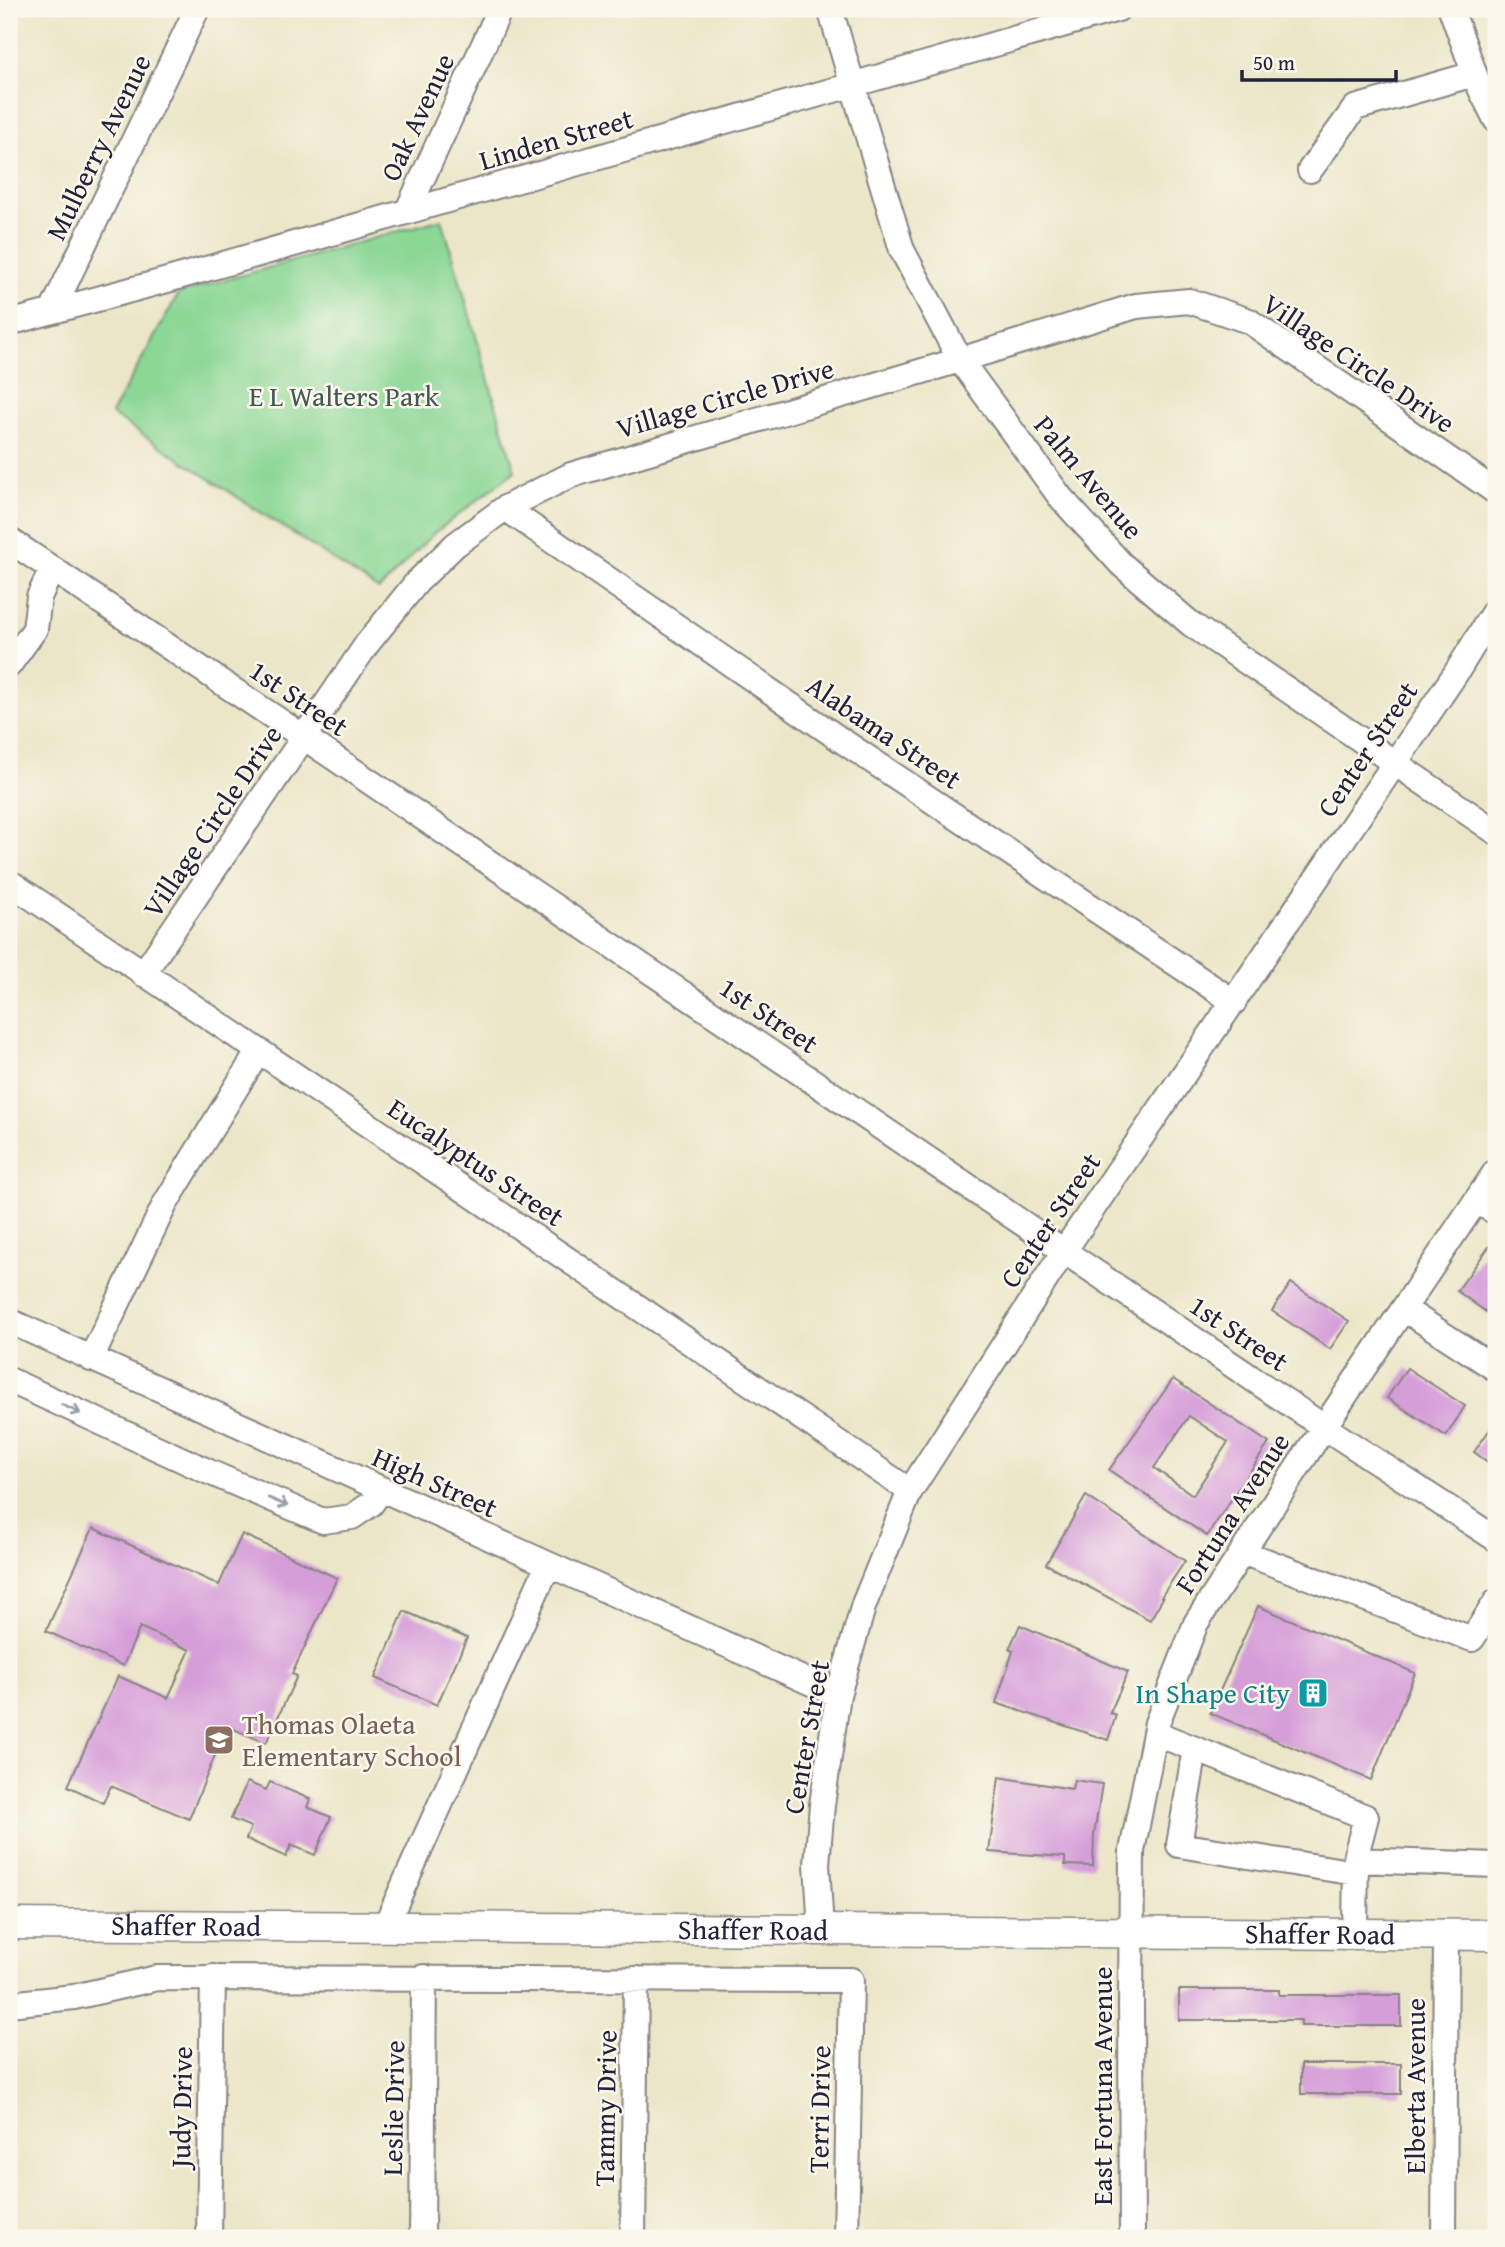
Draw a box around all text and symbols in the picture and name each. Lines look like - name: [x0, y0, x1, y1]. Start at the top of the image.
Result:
- scale bar: [1242, 38, 1396, 82]
- street label: Oak Avenue: [369, 46, 464, 187]
- street label: Mulberry Avenue: [35, 47, 160, 247]
- text: 50 m: [1253, 47, 1295, 78]
- street label: Linden Street: [474, 97, 638, 180]
- street label: Village Circle Drive: [1255, 283, 1464, 442]
- street label: Village Circle Drive: [611, 347, 838, 448]
- park label: E L Walters Park: [249, 375, 440, 416]
- street label: Palm Avenue: [1025, 406, 1154, 548]
- street label: 1st Street: [242, 649, 357, 746]
- street label: Alabama Street: [799, 665, 970, 799]
- street label: Center Street: [1306, 673, 1427, 825]
- street label: Village Circle Drive: [132, 716, 291, 925]
- street label: 1st Street: [712, 966, 827, 1063]
- street label: Eucalyptus Street: [380, 1087, 573, 1236]
- street label: Center Street: [989, 1144, 1110, 1296]
- street label: 1st Street: [1182, 1284, 1297, 1381]
- one-way arrow: [60, 1402, 81, 1416]
- street label: Fortuna Avenue: [1164, 1424, 1299, 1601]
- street label: High Street: [366, 1436, 504, 1527]
- one-way arrow: [267, 1496, 288, 1509]
- street label: Center Street: [772, 1657, 839, 1817]
- place label: In Shape City: [1136, 1672, 1290, 1713]
- building icon: In Shape City: [1296, 1676, 1330, 1710]
- place label: Thomas Olaeta Elementary School: [242, 1703, 462, 1776]
- school or university icon: Thomas Olaeta Elementary School: [202, 1723, 236, 1757]
- street label: Shaffer Road: [111, 1904, 261, 1946]
- street label: Shaffer Road: [678, 1908, 828, 1950]
- street label: Shaffer Road: [1245, 1912, 1395, 1954]
- street label: East Fortuna Avenue: [1081, 1966, 1122, 2206]
- street label: Elberta Avenue: [1394, 1998, 1435, 2174]
- street label: Tammy Drive: [583, 2029, 626, 2187]
- street label: Leslie Drive: [371, 2040, 414, 2176]
- street label: Terri Drive: [797, 2045, 840, 2173]
- street label: Judy Drive: [159, 2046, 202, 2171]

